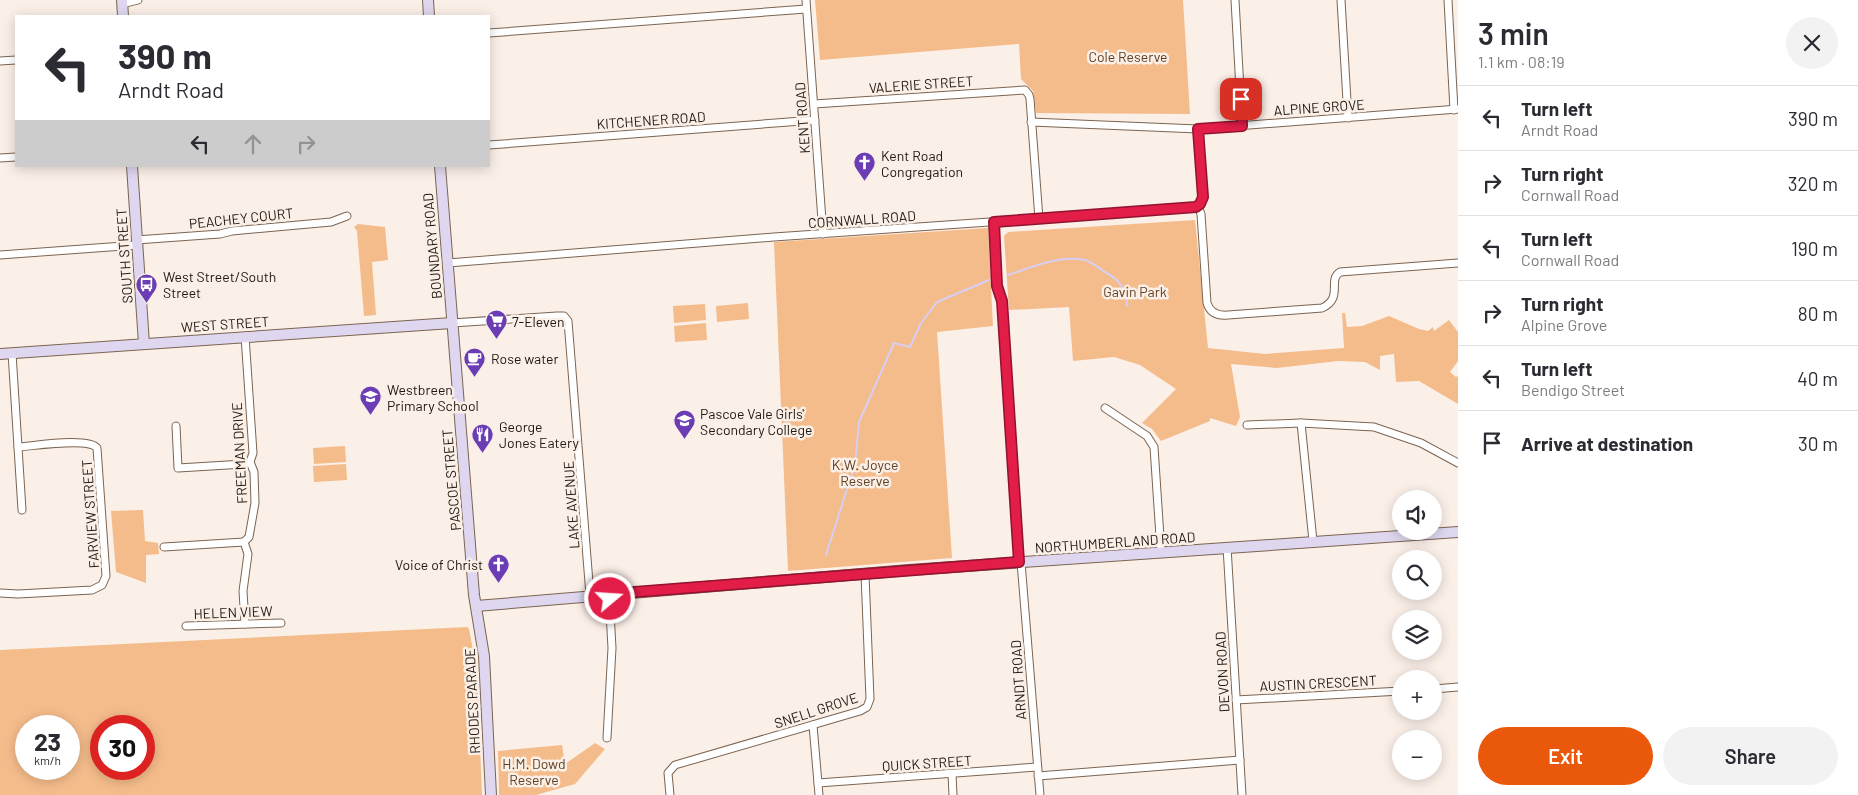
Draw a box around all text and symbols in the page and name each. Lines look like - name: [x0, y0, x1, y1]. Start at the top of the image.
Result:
- text: 3 min: [1478, 15, 1549, 51]
- button: close: [1786, 17, 1838, 69]
- text: 390 m: [118, 34, 212, 76]
- icon: left: [35, 35, 100, 100]
- park label: Cole Reserve: [1088, 48, 1168, 65]
- text: 1.1 km · 08:19: [1478, 52, 1565, 71]
- street label: VALERIE STREET: [868, 72, 974, 96]
- text: Arndt Road: [118, 76, 224, 102]
- pin: [1220, 78, 1262, 120]
- street label: KENT ROAD: [791, 82, 813, 154]
- icon: arrive: [1227, 85, 1255, 113]
- street label: ALPINE GROVE: [1273, 95, 1365, 119]
- text: Turn left: [1521, 97, 1592, 120]
- icon: left: [1478, 104, 1506, 132]
- text: 390 m: [1788, 107, 1838, 130]
- street label: KITCHENER ROAD: [596, 108, 706, 132]
- text: Arndt Road: [1521, 120, 1598, 139]
- icon: left: [186, 130, 214, 158]
- icon: ahead: [239, 130, 267, 158]
- icon: right: [292, 130, 320, 158]
- place label: Kent Road Congregation: [881, 147, 963, 180]
- church icon: Kent Road Congregation: [853, 151, 877, 182]
- text: Turn right: [1521, 162, 1603, 185]
- icon: right: [1478, 169, 1506, 197]
- text: 320 m: [1788, 172, 1838, 195]
- text: Cornwall Road: [1521, 185, 1619, 204]
- street label: BOUNDARY ROAD: [419, 192, 445, 300]
- street label: PEACHEY COURT: [188, 204, 294, 232]
- street label: CORNWALL ROAD: [808, 207, 916, 231]
- street label: SOUTH STREET: [112, 208, 136, 304]
- text: Turn left: [1521, 227, 1592, 250]
- icon: left: [1478, 234, 1506, 262]
- text: 190 m: [1791, 237, 1838, 260]
- text: Cornwall Road: [1521, 250, 1619, 269]
- place label: West Street/South Street: [163, 268, 276, 301]
- bus stop icon: West Street/South Street: [135, 272, 159, 303]
- park label: Gavin Park: [1103, 283, 1167, 300]
- text: Turn right: [1521, 292, 1603, 315]
- icon: right: [1478, 299, 1506, 327]
- text: 80 m: [1798, 302, 1838, 325]
- supermarket icon: 7-Eleven: [484, 309, 508, 340]
- street label: WEST STREET: [180, 312, 270, 336]
- place label: 7-Eleven: [512, 313, 565, 330]
- text: Alpine Grove: [1521, 315, 1607, 334]
- cafe icon: Rose water: [463, 346, 487, 377]
- place label: Rose water: [491, 350, 559, 367]
- text: Turn left: [1521, 357, 1592, 380]
- icon: left: [1478, 364, 1506, 392]
- text: 40 m: [1797, 367, 1838, 390]
- text: Bendigo Street: [1521, 380, 1625, 399]
- place label: Westbreen Primary School: [387, 381, 479, 414]
- school or university icon: Westbreen Primary School: [359, 385, 383, 416]
- street label: FREEMAN DRIVE: [228, 402, 250, 504]
- place label: Pascoe Vale Girls' Secondary College: [700, 405, 812, 438]
- school or university icon: Pascoe Vale Girls' Secondary College: [672, 409, 696, 440]
- place label: George Jones Eatery: [499, 418, 579, 451]
- restaurant icon: George Jones Eatery: [471, 422, 495, 453]
- street label: PASCOE STREET: [438, 428, 464, 532]
- icon: arrive: [1478, 429, 1506, 457]
- text: Arrive at destination: [1521, 432, 1693, 455]
- text: 30 m: [1798, 432, 1838, 455]
- park label: K.W. Joyce Reserve: [832, 456, 898, 489]
- street label: FARVIEW STREET: [78, 459, 102, 569]
- street label: LAKE AVENUE: [559, 460, 583, 550]
- map controls: [1392, 490, 1442, 780]
- button: sound: [1392, 490, 1442, 540]
- street label: NORTHUMBERLAND ROAD: [1034, 528, 1196, 556]
- button: search: [1392, 550, 1442, 600]
- church icon: Voice of Christ: [487, 552, 511, 583]
- place label: Voice of Christ: [395, 556, 483, 573]
- position arrow: [583, 572, 635, 624]
- street label: HELEN VIEW: [193, 602, 273, 622]
- button: layers: [1392, 610, 1442, 660]
- street label: DEVON ROAD: [1211, 631, 1233, 713]
- street label: ARNDT ROAD: [1007, 639, 1029, 721]
- street label: RHODES PARADE: [461, 648, 483, 754]
- button: +: [1392, 670, 1442, 720]
- street label: AUSTIN CRESCENT: [1259, 671, 1377, 695]
- street label: SNELL GROVE: [772, 688, 860, 732]
- speed limit sign: 30: [90, 715, 155, 780]
- text: 23: [34, 726, 61, 756]
- button: Exit: [1478, 727, 1653, 785]
- button: Share: [1663, 727, 1838, 785]
- button: −: [1392, 730, 1442, 780]
- street label: QUICK STREET: [882, 751, 972, 775]
- text: km/h: [34, 753, 61, 767]
- park label: H.M. Dowd Reserve: [502, 755, 566, 788]

